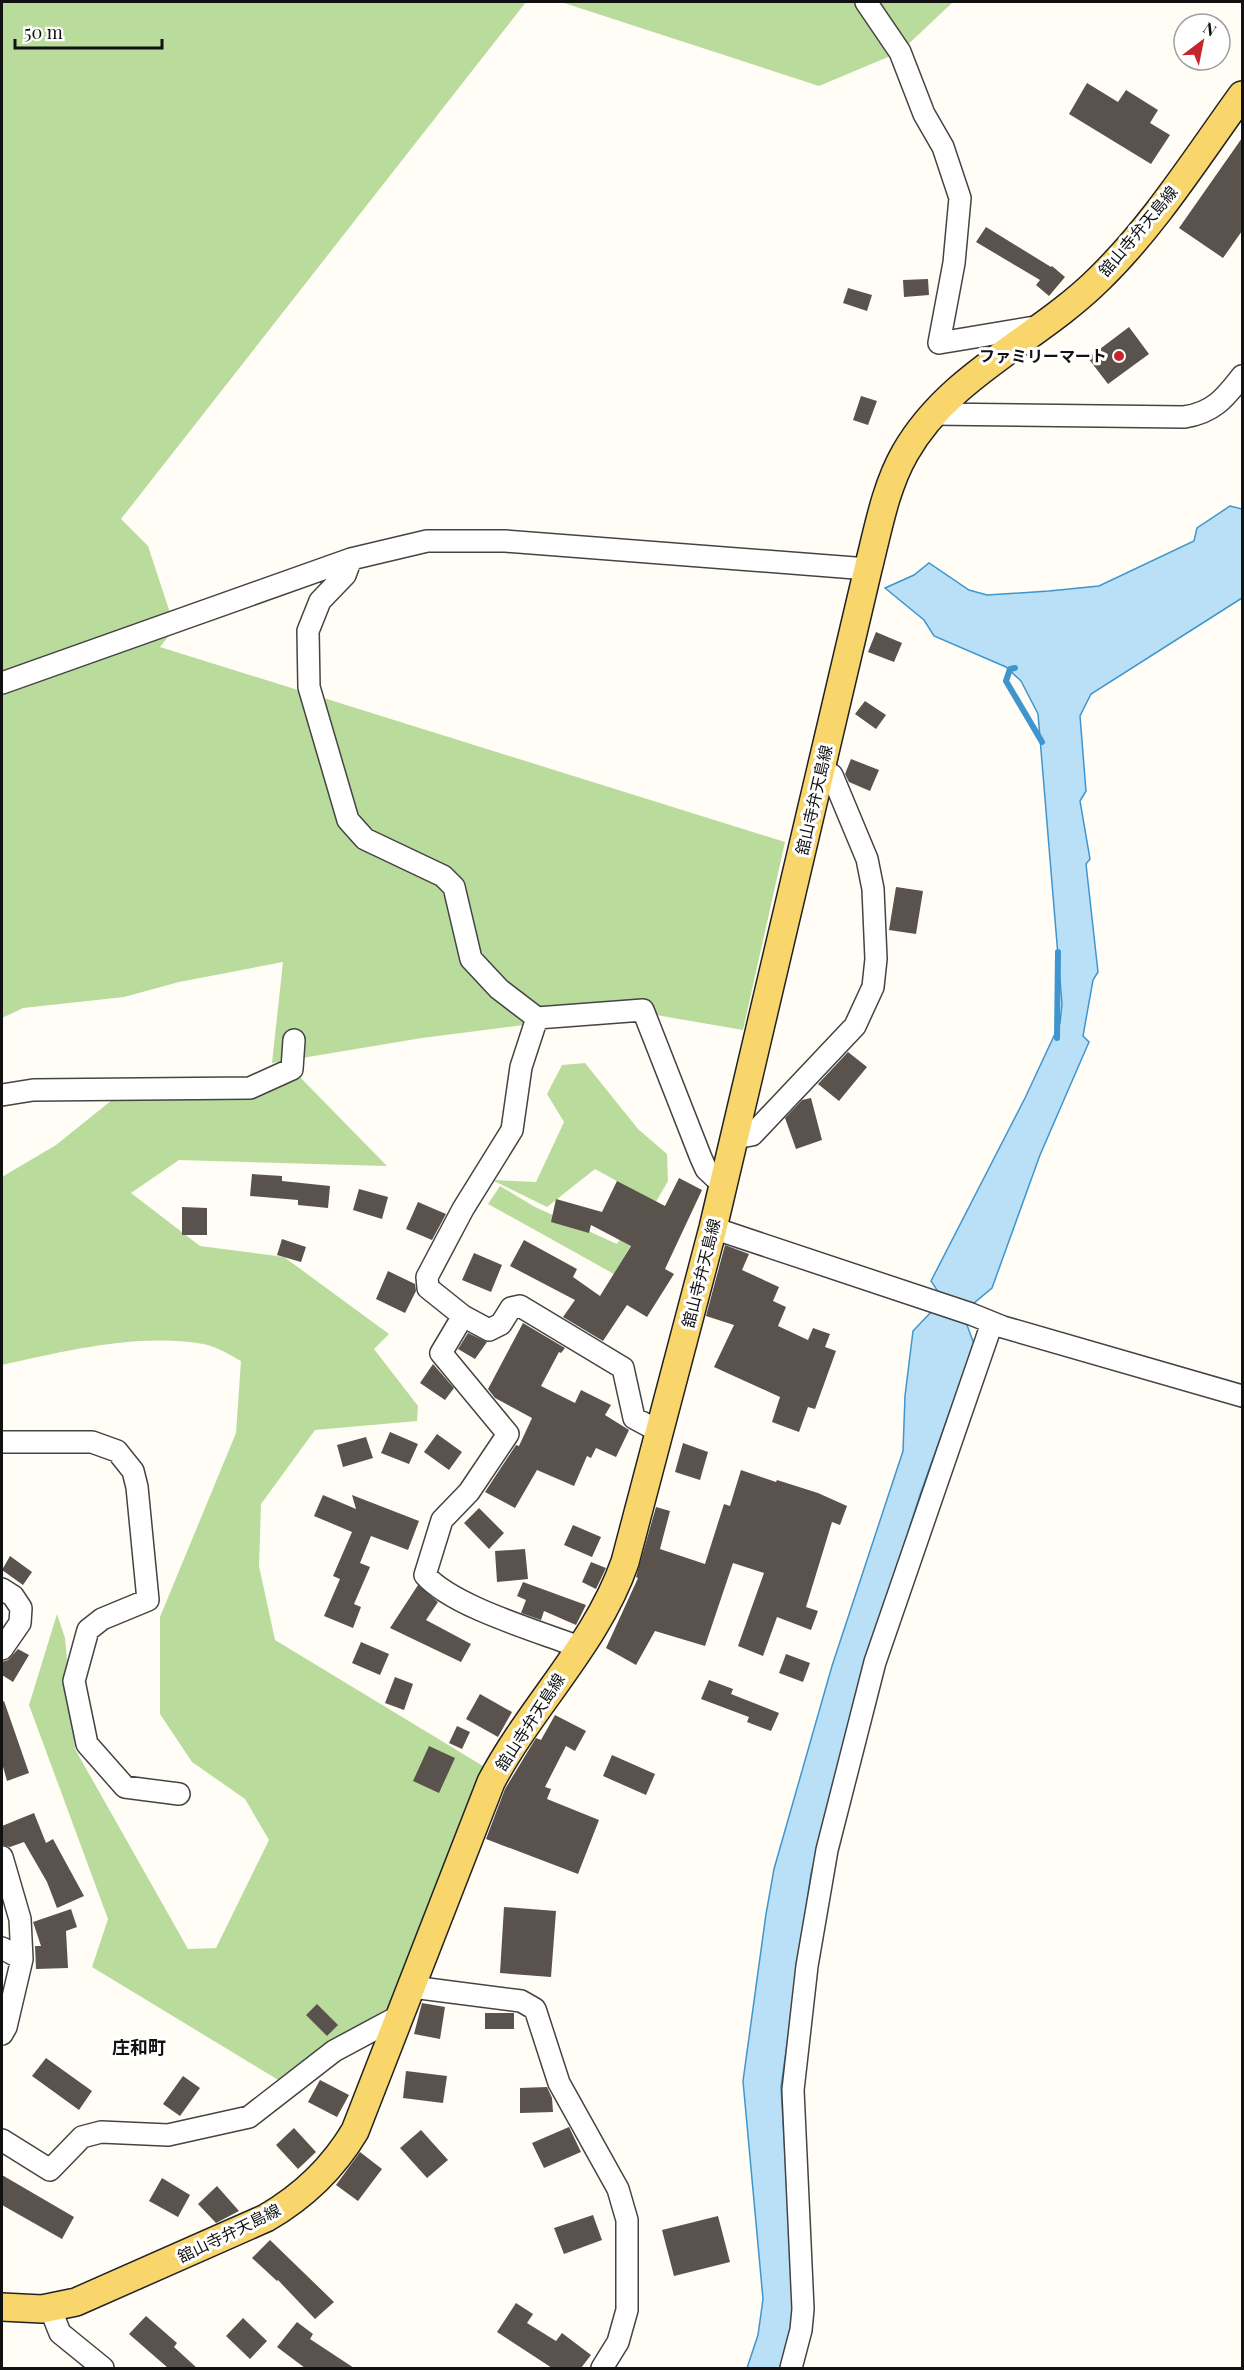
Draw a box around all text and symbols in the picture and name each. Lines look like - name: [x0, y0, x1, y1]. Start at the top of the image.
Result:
- scale bar: [15, 12, 162, 50]
- north arrow: [1172, 12, 1232, 72]
- text: N: [1200, 17, 1221, 41]
- text: 50 m: [24, 20, 63, 44]
- street label: 舘山寺弁天島線: [1094, 181, 1182, 280]
- place label: ファミリーマート: [979, 345, 1107, 366]
- marker: ファミリーマート: [1112, 349, 1126, 363]
- street label: 舘山寺弁天島線: [791, 743, 836, 857]
- street label: 舘山寺弁天島線: [677, 1216, 724, 1330]
- street label: 舘山寺弁天島線: [490, 1669, 569, 1774]
- district label: 庄和町: [112, 2035, 166, 2059]
- street label: 舘山寺弁天島線: [174, 2199, 284, 2267]

